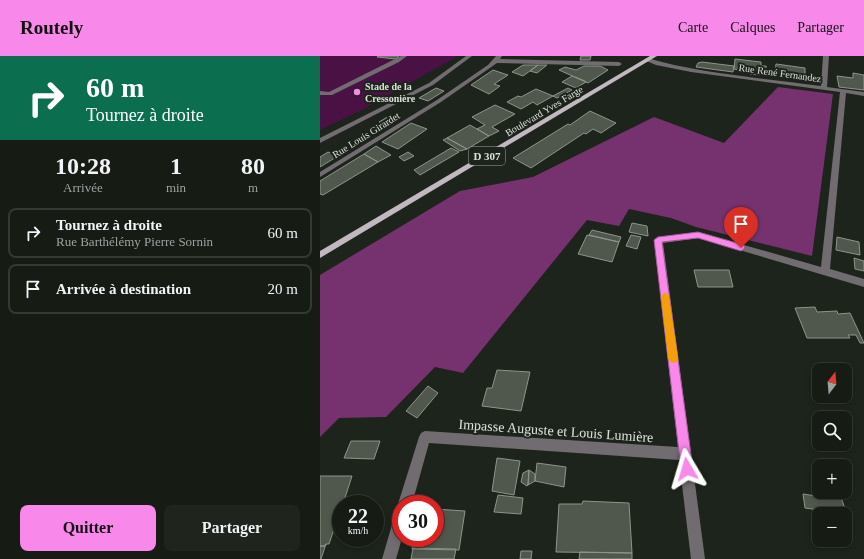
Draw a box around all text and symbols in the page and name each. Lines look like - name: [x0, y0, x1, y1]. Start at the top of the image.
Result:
- text: Routely: [20, 17, 83, 38]
- text: Carte: [678, 20, 708, 35]
- text: Calques: [730, 20, 775, 35]
- text: Partager: [797, 20, 844, 35]
- street label: Rue René Fernandez: [738, 62, 823, 84]
- icon: right: [20, 72, 72, 124]
- text: 60 m: [86, 72, 144, 103]
- place label: Stade de la Cressonière: [365, 81, 416, 104]
- street label: Boulevard Yves Farge: [503, 83, 585, 138]
- marker: Stade de la Cressonière: [352, 87, 362, 97]
- text: Tournez à droite: [86, 105, 204, 125]
- street label: Rue Louis Girardet: [330, 110, 402, 160]
- road number: D 307: [469, 147, 505, 165]
- text: 10:28: [55, 153, 111, 179]
- text: 1: [170, 153, 182, 179]
- text: 80: [241, 153, 265, 179]
- text: Arrivée: [63, 180, 103, 195]
- text: min: [166, 180, 186, 195]
- text: m: [248, 180, 258, 195]
- pin: [724, 207, 758, 248]
- icon: arrive: [730, 213, 752, 235]
- text: Tournez à droite: [56, 217, 162, 233]
- icon: right: [22, 222, 44, 244]
- text: 60 m: [268, 225, 298, 241]
- text: Rue Barthélémy Pierre Sornin: [56, 234, 213, 249]
- icon: arrive: [22, 278, 44, 300]
- text: Arrivée à destination: [56, 281, 191, 297]
- text: 20 m: [268, 281, 298, 297]
- north arrow: [812, 363, 852, 403]
- map controls: [812, 363, 852, 547]
- button: search: [812, 411, 852, 451]
- street label: Impasse Auguste et Louis Lumière: [458, 417, 654, 445]
- position arrow: [666, 448, 708, 490]
- button: +: [812, 459, 852, 499]
- speed limit sign: 30: [392, 495, 444, 547]
- button: Quitter: [20, 505, 156, 551]
- button: Partager: [164, 505, 300, 551]
- text: 22: [348, 505, 368, 527]
- button: −: [812, 507, 852, 547]
- text: km/h: [348, 525, 368, 536]

